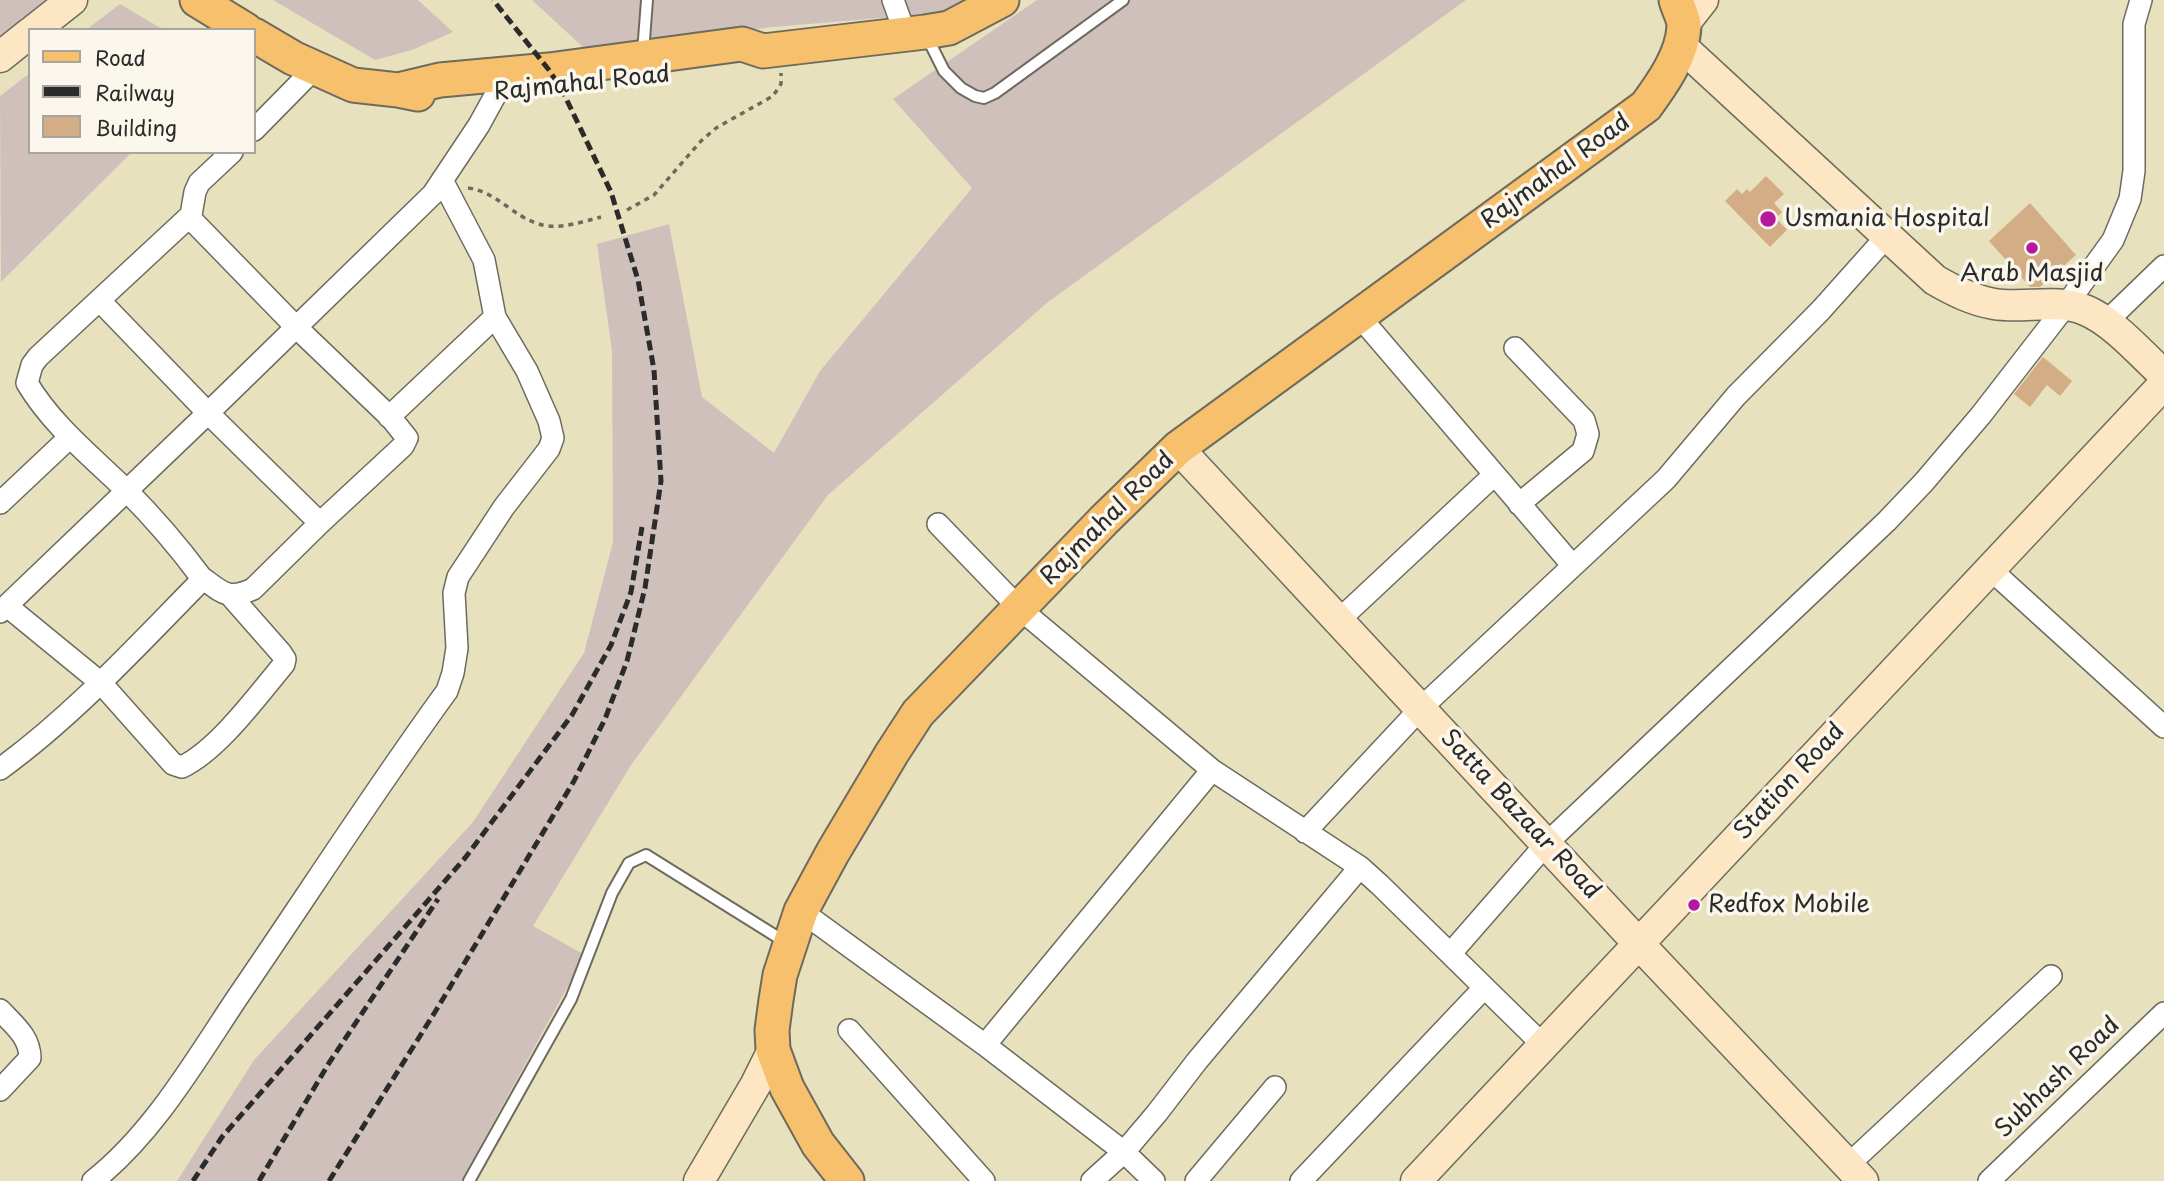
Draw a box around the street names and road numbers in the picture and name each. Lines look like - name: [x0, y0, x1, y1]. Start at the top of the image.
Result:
- street label: Rajmahal Road: [492, 60, 672, 108]
- street label: Rajmahal Road: [1476, 108, 1636, 236]
- street label: Rajmahal Road: [1035, 446, 1181, 592]
- street label: Station Road: [1729, 718, 1851, 846]
- street label: Satta Bazaar Road: [1434, 724, 1606, 906]
- street label: Subhash Road: [1990, 1011, 2126, 1145]

